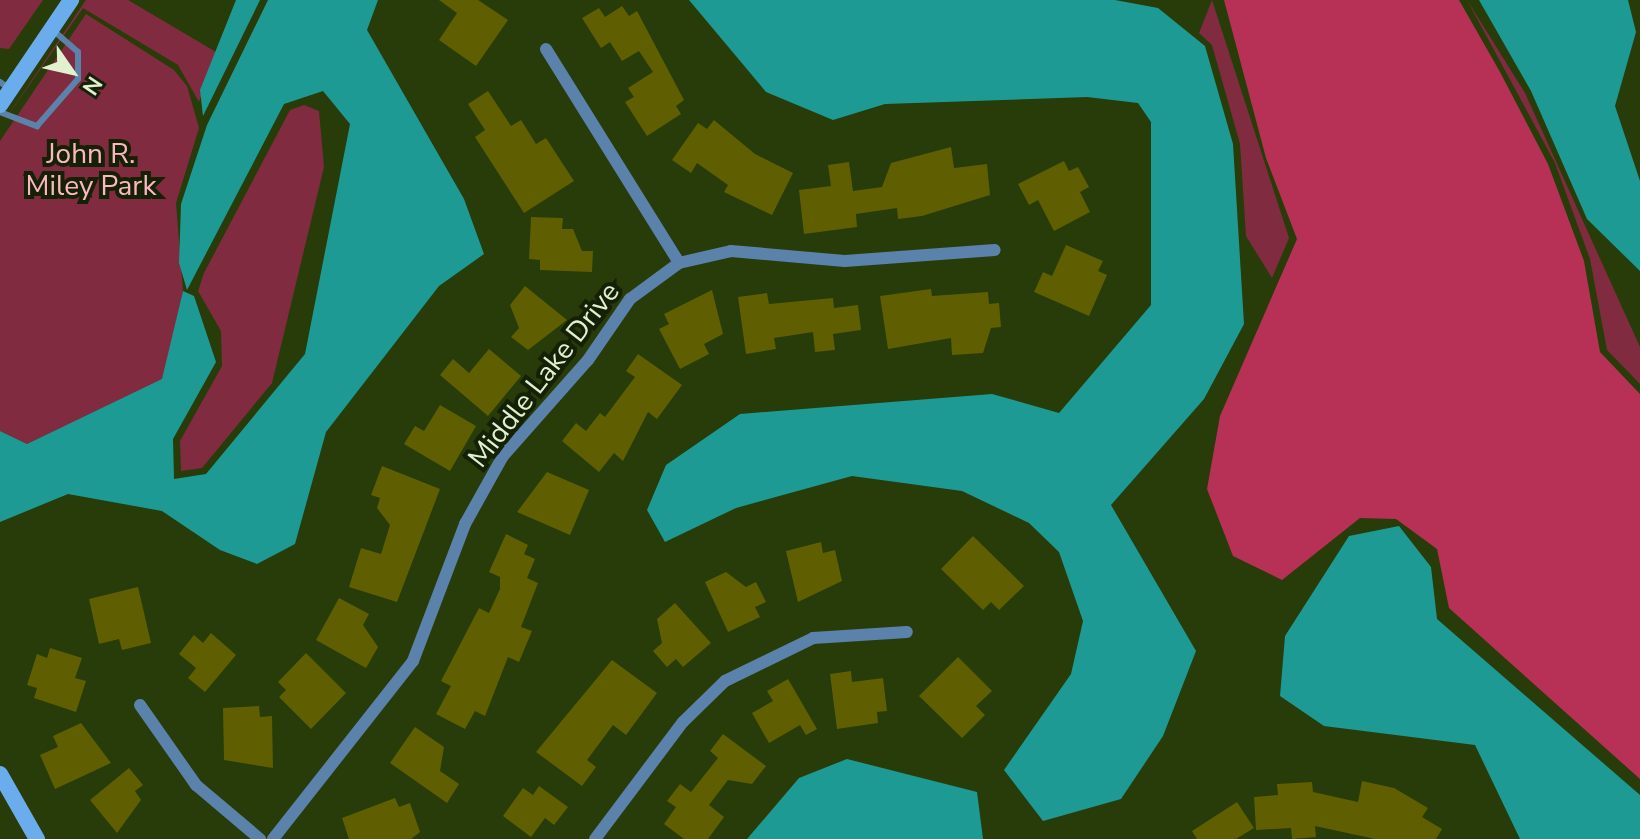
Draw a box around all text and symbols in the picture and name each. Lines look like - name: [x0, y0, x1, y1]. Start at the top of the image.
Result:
- north arrow: [32, 32, 112, 112]
- text: N: [75, 70, 109, 101]
- park label: John R. Miley Park: [26, 137, 156, 203]
- street label: Middle Lake Drive: [461, 276, 627, 474]

